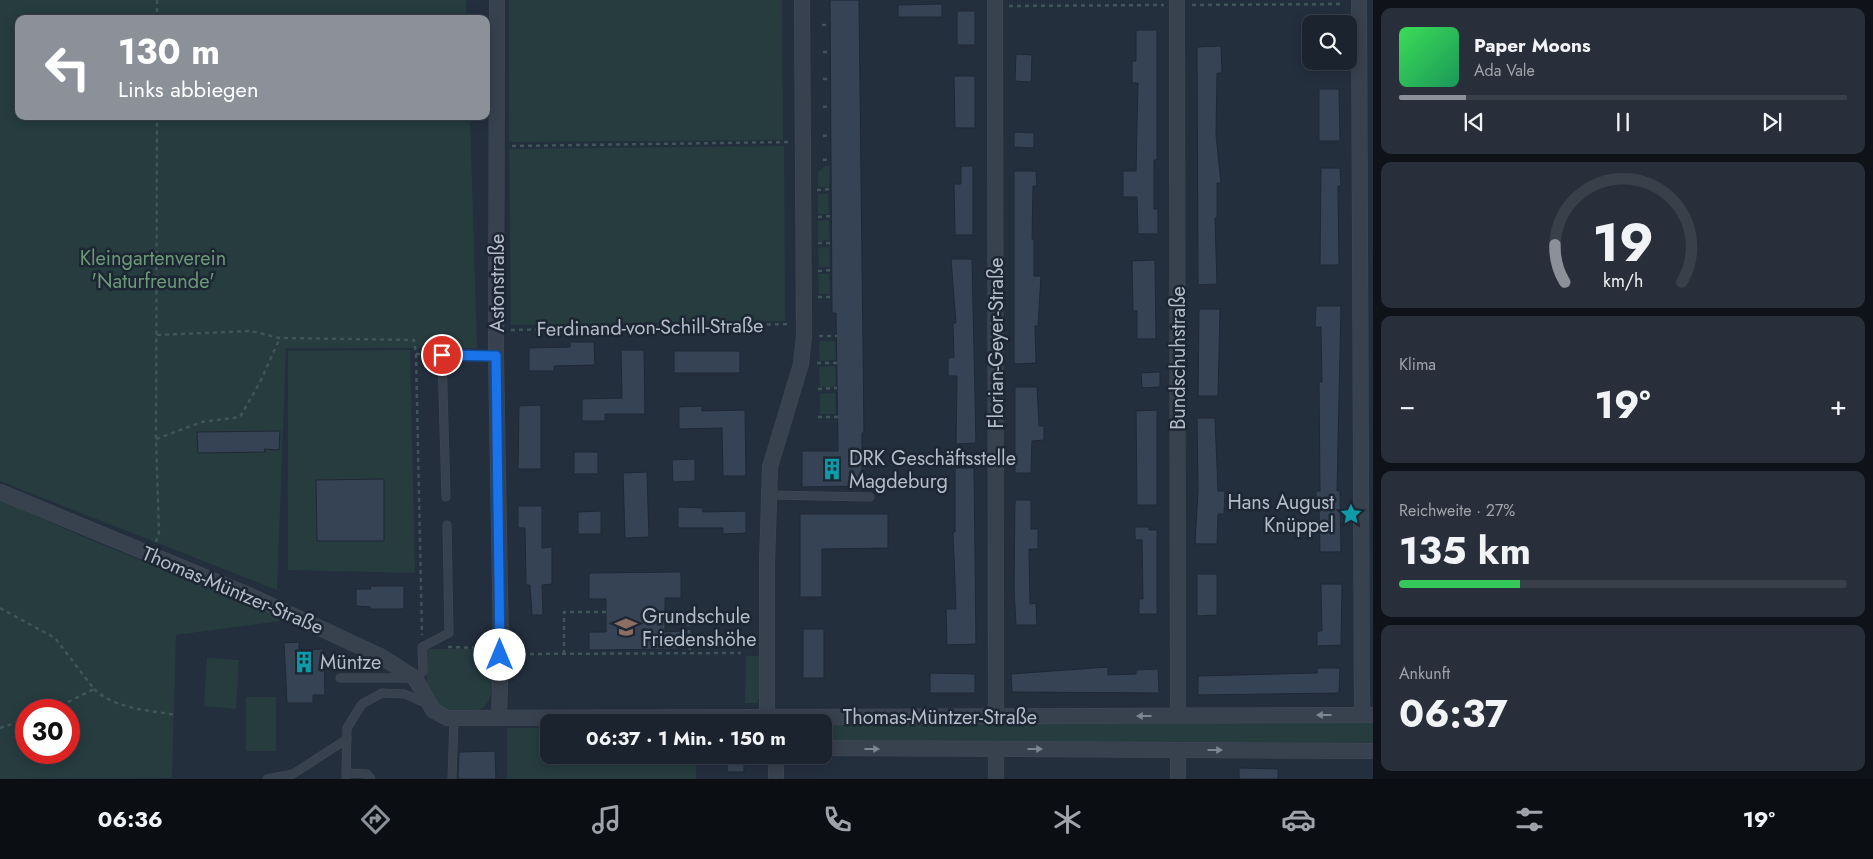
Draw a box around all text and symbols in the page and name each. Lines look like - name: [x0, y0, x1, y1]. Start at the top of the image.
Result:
- map controls: [1302, 15, 1357, 70]
- button: search: [1302, 15, 1357, 70]
- text: 130 m: [118, 27, 220, 77]
- text: Paper Moons: [1474, 32, 1591, 59]
- icon: left: [35, 35, 100, 100]
- text: Ada Vale: [1474, 59, 1535, 82]
- text: Links abbiegen: [118, 73, 258, 105]
- icon: previous: [1460, 108, 1488, 136]
- icon: pause: [1609, 108, 1637, 136]
- icon: next: [1758, 108, 1786, 136]
- text: 19: [1592, 205, 1654, 281]
- street label: Astonstraße: [483, 234, 512, 332]
- park label: Kleingartenverein 'Naturfreunde': [80, 244, 226, 296]
- street label: Florian-Geyer-Straße: [982, 257, 1011, 429]
- text: km/h: [1603, 268, 1643, 294]
- street label: Bundschuhstraße: [1164, 286, 1193, 430]
- street label: Ferdinand-von-Schill-Straße: [536, 311, 764, 344]
- pin: [421, 334, 463, 376]
- icon: arrive: [428, 341, 456, 369]
- text: Klima: [1399, 353, 1436, 376]
- text: 19°: [1595, 377, 1651, 432]
- text: −: [1399, 385, 1416, 426]
- text: +: [1830, 385, 1847, 426]
- place label: DRK Geschäftsstelle Magdeburg: [849, 444, 1016, 496]
- building icon: DRK Geschäftsstelle Magdeburg: [819, 456, 845, 482]
- place label: Hans August Knüppel: [1227, 488, 1334, 540]
- text: Reichweite · 27%: [1399, 499, 1515, 522]
- place icon: Hans August Knüppel: [1338, 501, 1364, 527]
- text: 135 km: [1399, 523, 1531, 578]
- street label: Thomas-Müntzer-Straße: [138, 539, 328, 642]
- place label: Grundschule Friedenshöhe: [642, 602, 756, 654]
- school or university icon: Grundschule Friedenshöhe: [613, 614, 639, 640]
- position arrow: [473, 628, 525, 680]
- place label: Müntze: [320, 648, 381, 677]
- building icon: Müntze: [291, 649, 317, 675]
- text: Ankunft: [1399, 662, 1450, 685]
- text: 06:37: [1399, 686, 1508, 741]
- speed limit sign: 30: [15, 699, 80, 764]
- street label: Thomas-Müntzer-Straße: [843, 703, 1037, 732]
- one-way arrow: [1316, 711, 1332, 719]
- one-way arrow: [1136, 712, 1152, 720]
- text: 06:37 · 1 Min. · 150 m: [586, 725, 786, 752]
- one-way arrow: [865, 745, 881, 753]
- one-way arrow: [1027, 745, 1043, 753]
- one-way arrow: [1207, 746, 1223, 754]
- icon: directions: [358, 802, 393, 837]
- icon: music: [589, 802, 624, 837]
- icon: phone: [820, 802, 855, 837]
- icon: climate: [1050, 802, 1085, 837]
- icon: car: [1281, 802, 1316, 837]
- icon: filters: [1512, 802, 1547, 837]
- text: 06:36: [98, 803, 163, 835]
- text: 19°: [1743, 803, 1775, 835]

